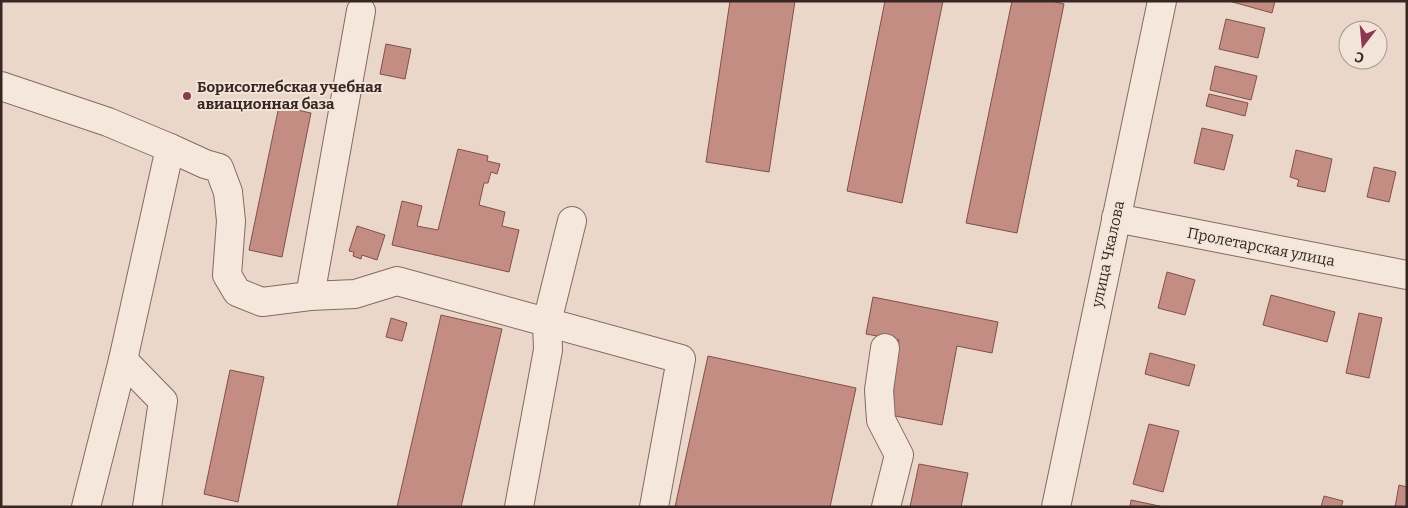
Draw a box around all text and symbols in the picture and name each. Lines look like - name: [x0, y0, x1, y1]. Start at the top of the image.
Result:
- north arrow: [1338, 20, 1388, 70]
- text: С: [1353, 48, 1366, 66]
- place label: Борисоглебская учебная авиационная база: [197, 78, 383, 113]
- marker: Борисоглебская учебная авиационная база: [181, 90, 193, 102]
- street label: улица Чкалова: [1088, 199, 1128, 310]
- street label: Пролетарская улица: [1186, 224, 1336, 270]

